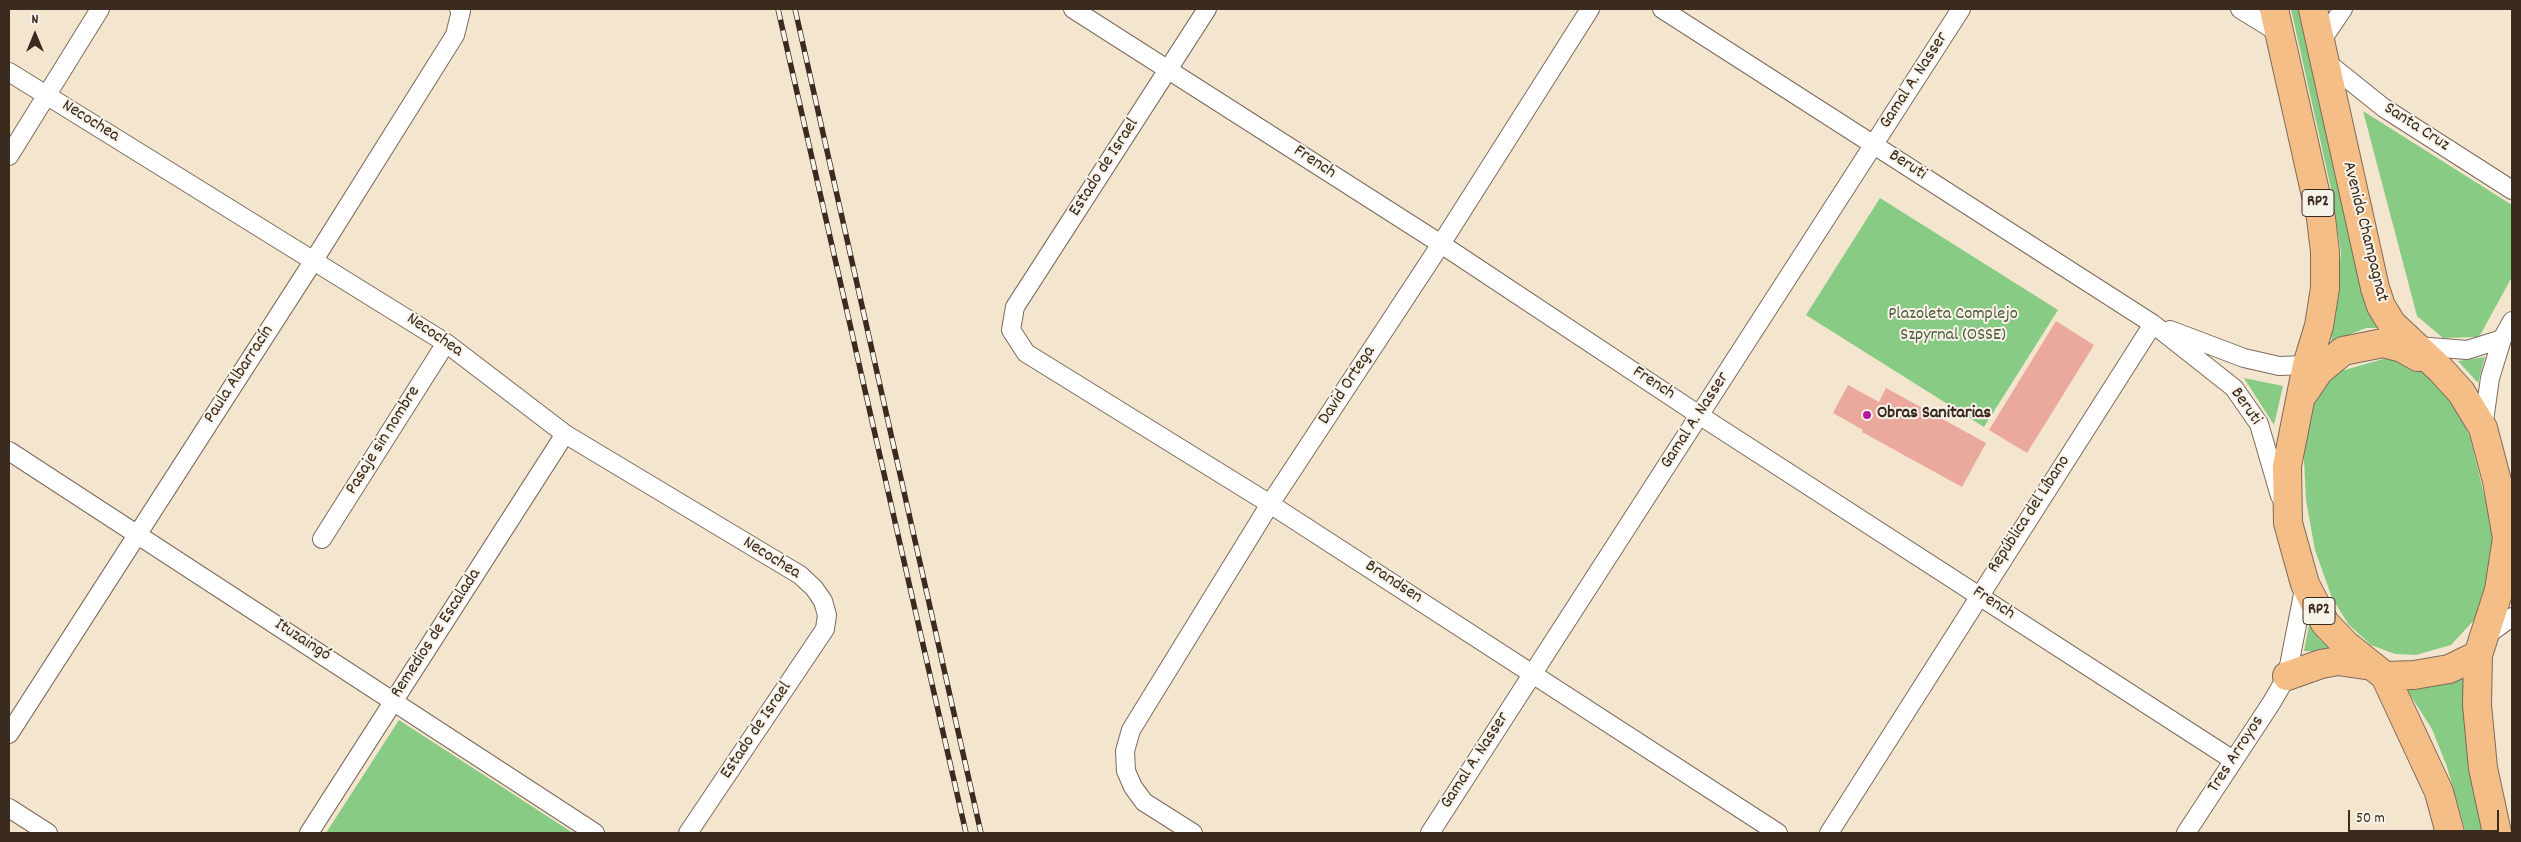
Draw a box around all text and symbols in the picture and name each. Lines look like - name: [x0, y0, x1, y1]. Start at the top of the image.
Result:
- north arrow: [10, 10, 60, 60]
- text: N: [32, 10, 38, 30]
- street label: Gamal A. Nasser: [1876, 29, 1954, 133]
- street label: Necochea: [57, 96, 123, 148]
- street label: Santa Cruz: [2379, 99, 2453, 157]
- street label: Estado de Israel: [1065, 115, 1145, 221]
- street label: French: [1289, 141, 1339, 185]
- street label: Beruti: [1884, 146, 1930, 186]
- street label: Avenida Champagnat: [2336, 160, 2392, 304]
- road number: RP2: [2302, 190, 2334, 217]
- park label: Plazoleta Complejo Szpyrnal (OSSE): [1888, 305, 2018, 348]
- street label: Necochea: [401, 309, 467, 363]
- street label: Paula Albarracín: [200, 322, 280, 428]
- street label: David Ortega: [1315, 343, 1381, 429]
- street label: French: [1628, 362, 1678, 406]
- street label: Gamal A. Nasser: [1657, 369, 1735, 473]
- street label: Pasaje sin nombre: [342, 383, 426, 499]
- street label: Beruti: [2224, 384, 2266, 430]
- place label: Obras Sanitarias: [1877, 404, 1991, 426]
- marker: Obras Sanitarias: [1861, 409, 1873, 421]
- street label: República del Líbano: [1984, 452, 2076, 578]
- street label: Necochea: [738, 533, 804, 585]
- street label: Brandsen: [1360, 556, 1426, 610]
- street label: Remedios de Escalada: [387, 565, 487, 703]
- street label: French: [1968, 582, 2018, 626]
- road number: RP2: [2303, 598, 2335, 624]
- street label: Ituzaingó: [270, 615, 334, 667]
- street label: Estado de Israel: [717, 678, 797, 784]
- street label: Gamal A. Nasser: [1437, 709, 1515, 813]
- street label: Tres Arroyos: [2204, 712, 2270, 798]
- scale bar: [2351, 800, 2502, 832]
- text: 50 m: [2356, 808, 2385, 830]

